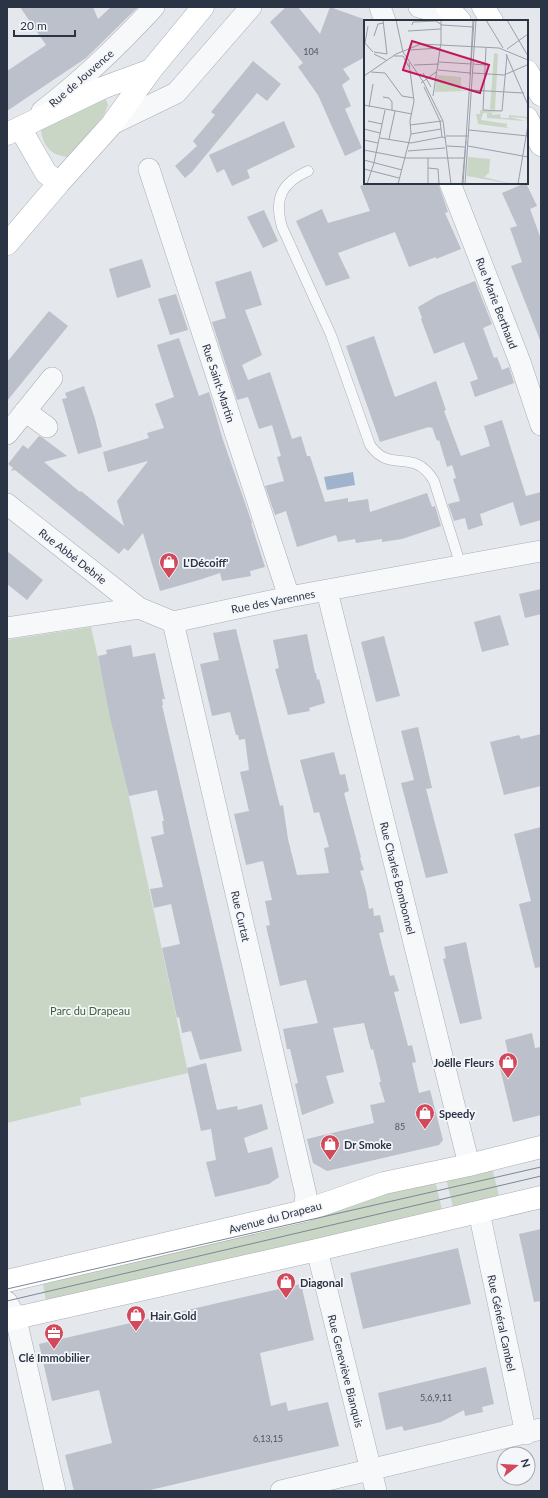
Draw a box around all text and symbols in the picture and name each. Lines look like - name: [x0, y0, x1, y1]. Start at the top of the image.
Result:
- scale bar: [14, 12, 75, 38]
- text: 20 m: [20, 18, 47, 33]
- inset map: [364, 20, 528, 184]
- street label: Rue de Jouvence: [46, 46, 116, 110]
- house number: 104: [303, 46, 319, 57]
- street label: Rue Marie Berthaud: [474, 255, 520, 351]
- street label: Rue Saint-Martin: [200, 342, 238, 424]
- street label: Rue Abbé Debrie: [37, 526, 110, 587]
- shop icon: L'Décoiff': [158, 551, 180, 579]
- place label: L'Décoiff': [183, 556, 228, 569]
- street label: Rue des Varennes: [230, 586, 316, 616]
- street label: Rue Charles Bombonnel: [378, 820, 418, 936]
- street label: Rue Curtat: [229, 889, 253, 943]
- park label: Parc du Drapeau: [50, 1004, 130, 1017]
- shop icon: Joëlle Fleurs: [497, 1051, 519, 1079]
- place label: Joëlle Fleurs: [433, 1056, 494, 1069]
- shop icon: Speedy: [414, 1102, 436, 1130]
- place label: Speedy: [439, 1107, 475, 1120]
- house number: 85: [395, 1121, 405, 1132]
- shop icon: Dr Smoke: [319, 1133, 341, 1161]
- place label: Dr Smoke: [344, 1138, 392, 1151]
- street label: Avenue du Drapeau: [227, 1198, 323, 1236]
- shop icon: Diagonal: [275, 1271, 297, 1299]
- street label: Rue Général Cambel: [485, 1274, 519, 1372]
- place label: Diagonal: [300, 1276, 343, 1289]
- shop icon: Hair Gold: [125, 1304, 147, 1332]
- place label: Hair Gold: [150, 1309, 196, 1322]
- street label: Rue Geneviève Bianquis: [326, 1313, 366, 1429]
- office icon: Clé Immobilier: [43, 1322, 65, 1350]
- place label: Clé Immobilier: [18, 1351, 90, 1364]
- house number: 5,6,9,11: [420, 1392, 452, 1403]
- house number: 6,13,15: [253, 1433, 283, 1444]
- north arrow: [496, 1446, 536, 1486]
- text: N: [519, 1457, 533, 1469]

